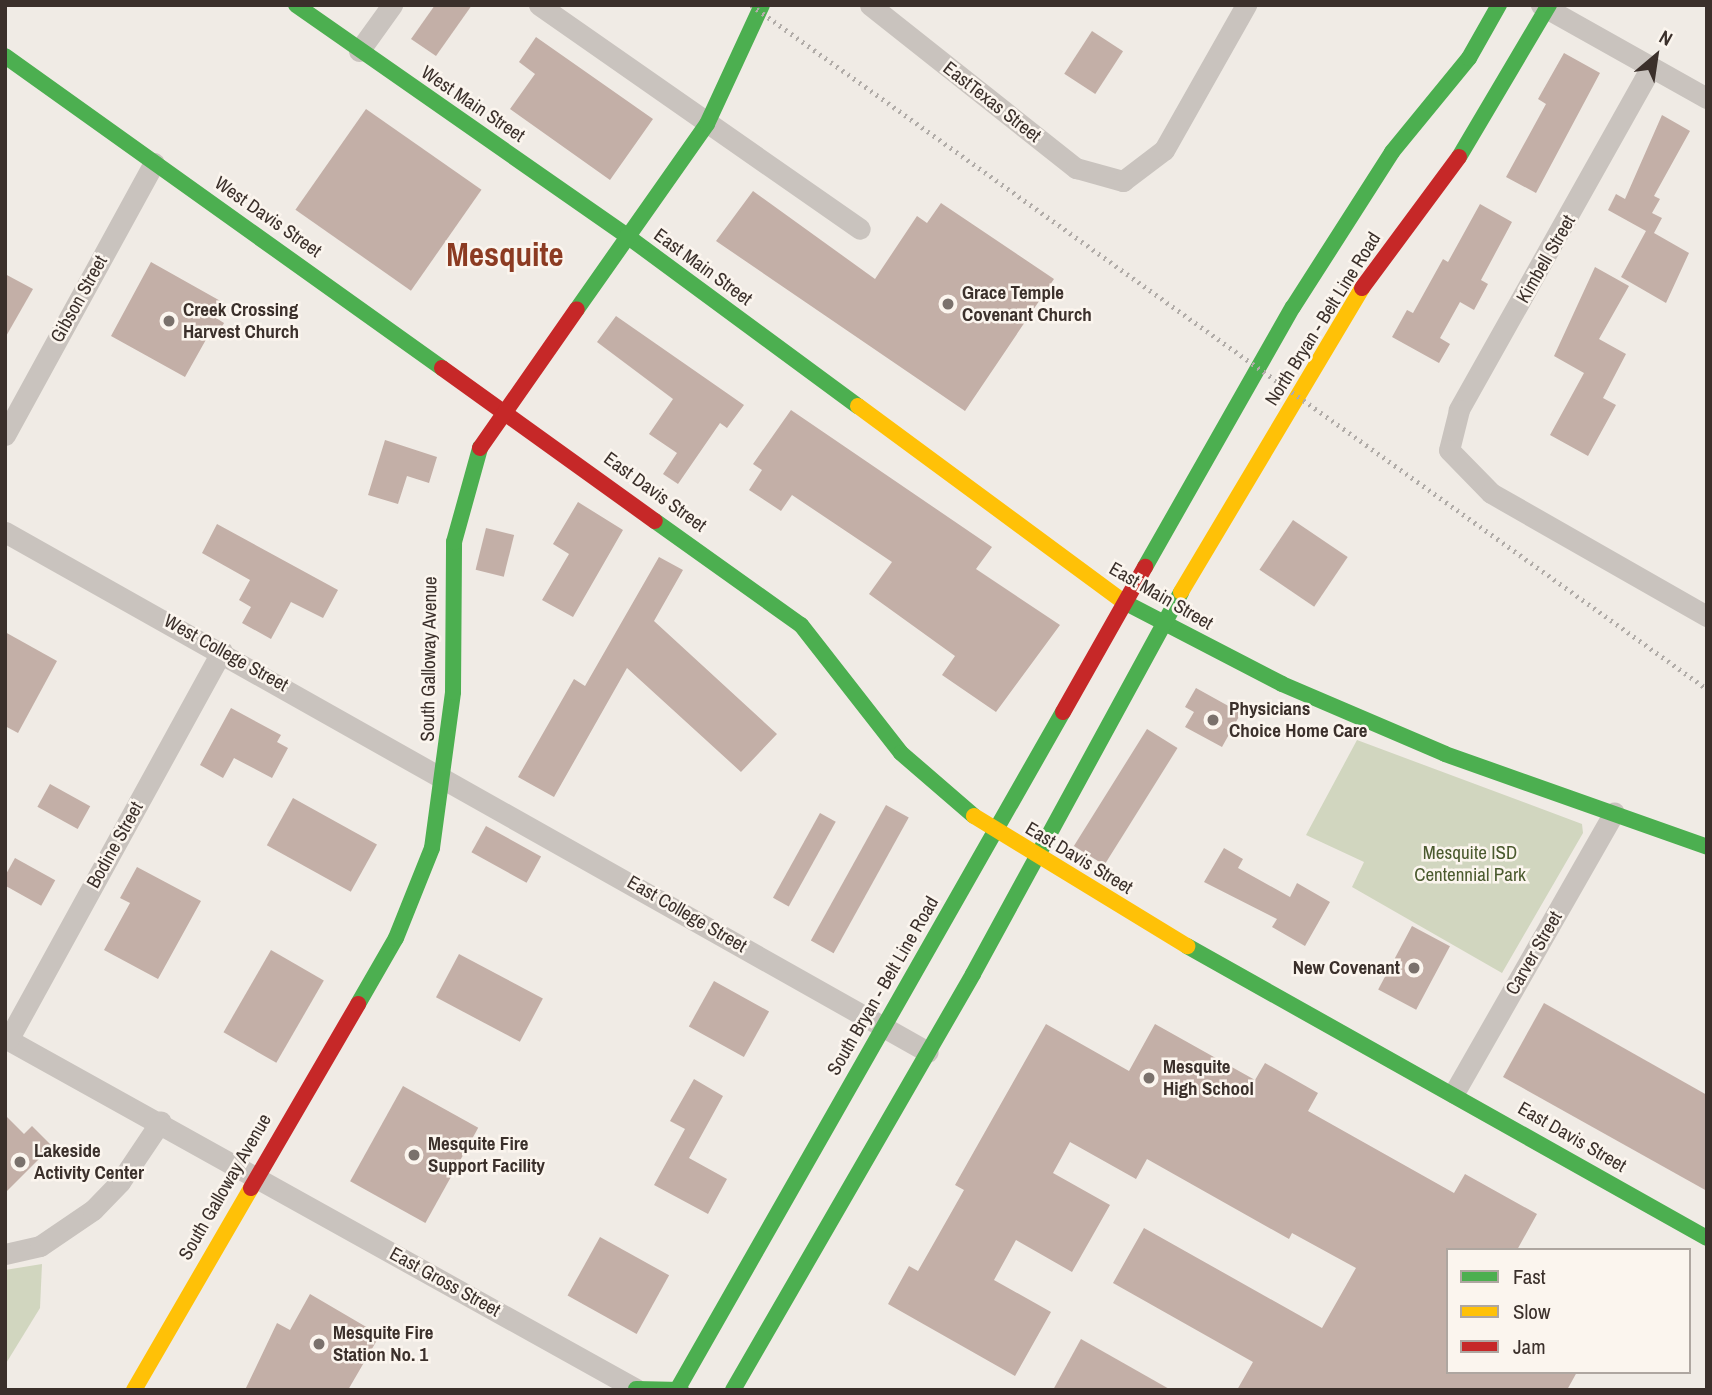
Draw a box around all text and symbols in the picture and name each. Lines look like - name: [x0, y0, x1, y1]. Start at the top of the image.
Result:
- north arrow: [1621, 21, 1691, 91]
- text: N: [1655, 24, 1677, 52]
- street label: EastTexas Street: [939, 57, 1045, 147]
- street label: West Main Street: [417, 61, 529, 147]
- street label: West Davis Street: [210, 172, 326, 262]
- street label: Kimbell Street: [1512, 211, 1580, 307]
- street label: East Main Street: [649, 224, 757, 310]
- street label: North Bryan - Belt Line Road: [1260, 228, 1386, 410]
- district label: Mesquite: [446, 235, 564, 275]
- street label: Gibson Street: [46, 251, 112, 347]
- place label: Grace Temple Covenant Church: [962, 282, 1092, 326]
- marker: Grace Temple Covenant Church: [940, 296, 956, 312]
- place label: Creek Crossing Harvest Church: [183, 299, 299, 343]
- marker: Creek Crossing Harvest Church: [161, 313, 177, 329]
- street label: East Davis Street: [599, 447, 711, 537]
- street label: East Main Street: [1105, 557, 1217, 635]
- street label: South Galloway Avenue: [416, 576, 442, 742]
- street label: West College Street: [160, 610, 292, 696]
- place label: Physicians Choice Home Care: [1229, 698, 1368, 742]
- marker: Physicians Choice Home Care: [1203, 710, 1223, 730]
- street label: Bodine Street: [82, 798, 148, 892]
- street label: East Davis Street: [1021, 817, 1137, 899]
- park label: Mesquite ISD Centennial Park: [1414, 842, 1526, 886]
- street label: East College Street: [623, 871, 751, 957]
- street label: South Bryan - Belt Line Road: [822, 893, 944, 1079]
- street label: Carver Street: [1501, 907, 1567, 999]
- place label: New Covenant: [1293, 957, 1400, 979]
- marker: New Covenant: [1406, 960, 1422, 976]
- place label: Mesquite High School: [1163, 1056, 1254, 1100]
- marker: Mesquite High School: [1141, 1070, 1157, 1086]
- street label: East Davis Street: [1514, 1097, 1630, 1177]
- street label: South Galloway Avenue: [174, 1109, 276, 1265]
- place label: Mesquite Fire Support Facility: [428, 1133, 545, 1177]
- place label: Lakeside Activity Center: [34, 1140, 144, 1184]
- marker: Mesquite Fire Support Facility: [406, 1147, 422, 1163]
- marker: Lakeside Activity Center: [12, 1154, 28, 1170]
- street label: East Gross Street: [386, 1242, 504, 1322]
- legend: [1446, 1248, 1691, 1374]
- text: Fast: [1513, 1262, 1546, 1291]
- text: Slow: [1513, 1297, 1550, 1326]
- place label: Mesquite Fire Station No. 1: [333, 1322, 433, 1366]
- text: Jam: [1513, 1332, 1546, 1361]
- marker: Mesquite Fire Station No. 1: [311, 1336, 327, 1352]

